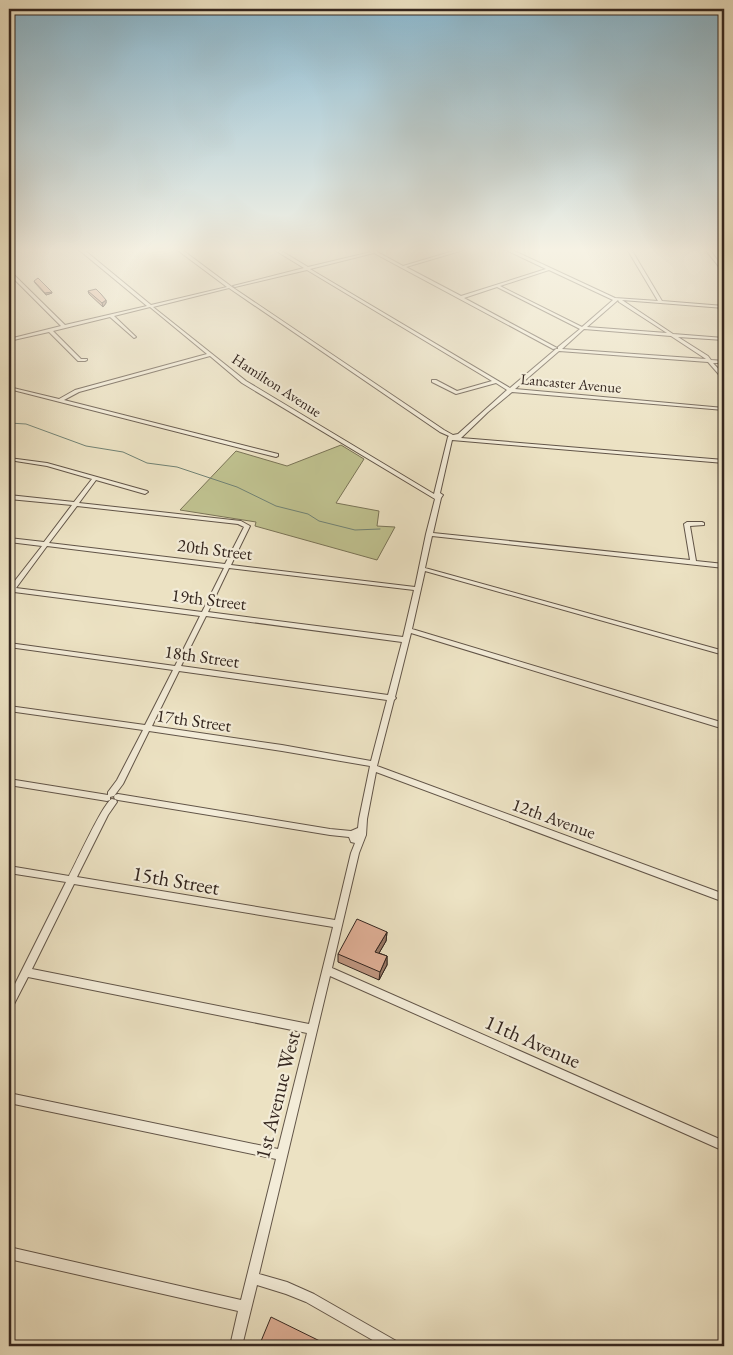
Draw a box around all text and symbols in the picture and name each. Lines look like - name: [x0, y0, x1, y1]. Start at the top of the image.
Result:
- street label: Hamilton Avenue: [229, 349, 326, 421]
- street label: Lancaster Avenue: [520, 369, 622, 397]
- street label: 20th Street: [176, 533, 254, 565]
- street label: 19th Street: [170, 583, 248, 615]
- street label: 18th Street: [163, 639, 241, 673]
- street label: 17th Street: [155, 703, 233, 737]
- street label: 12th Avenue: [509, 792, 599, 844]
- street label: 15th Street: [130, 859, 222, 901]
- street label: 11th Avenue: [481, 1008, 585, 1074]
- street label: 1st Avenue West: [248, 1028, 306, 1162]

